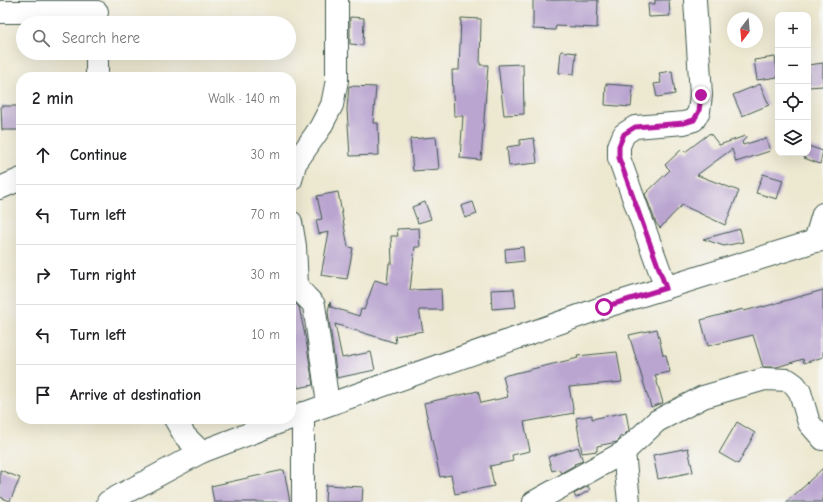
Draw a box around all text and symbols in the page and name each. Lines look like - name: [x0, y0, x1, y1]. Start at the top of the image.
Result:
- north arrow: [727, 12, 763, 48]
- map controls: [775, 12, 811, 156]
- button: +: [775, 12, 811, 48]
- search box: [16, 16, 296, 60]
- icon: search: [30, 27, 52, 49]
- text: Search here: [62, 29, 140, 47]
- button: −: [775, 48, 811, 84]
- button: locate: [775, 84, 811, 120]
- route end: [692, 86, 710, 104]
- text: 2 min: [32, 89, 73, 108]
- text: Walk · 140 m: [208, 91, 280, 106]
- button: layers: [775, 120, 811, 156]
- icon: ahead: [32, 144, 54, 166]
- text: Continue: [70, 146, 127, 164]
- text: 30 m: [250, 147, 280, 162]
- icon: left: [32, 204, 54, 226]
- text: Turn left: [70, 206, 126, 224]
- text: 70 m: [251, 207, 280, 222]
- icon: right: [32, 264, 54, 286]
- text: Turn right: [70, 266, 136, 284]
- text: 30 m: [250, 267, 280, 282]
- route start: [595, 298, 613, 316]
- icon: left: [32, 324, 54, 346]
- text: Turn left: [70, 326, 126, 344]
- text: 10 m: [252, 327, 280, 342]
- icon: arrive: [32, 384, 54, 406]
- text: Arrive at destination: [70, 386, 201, 404]

